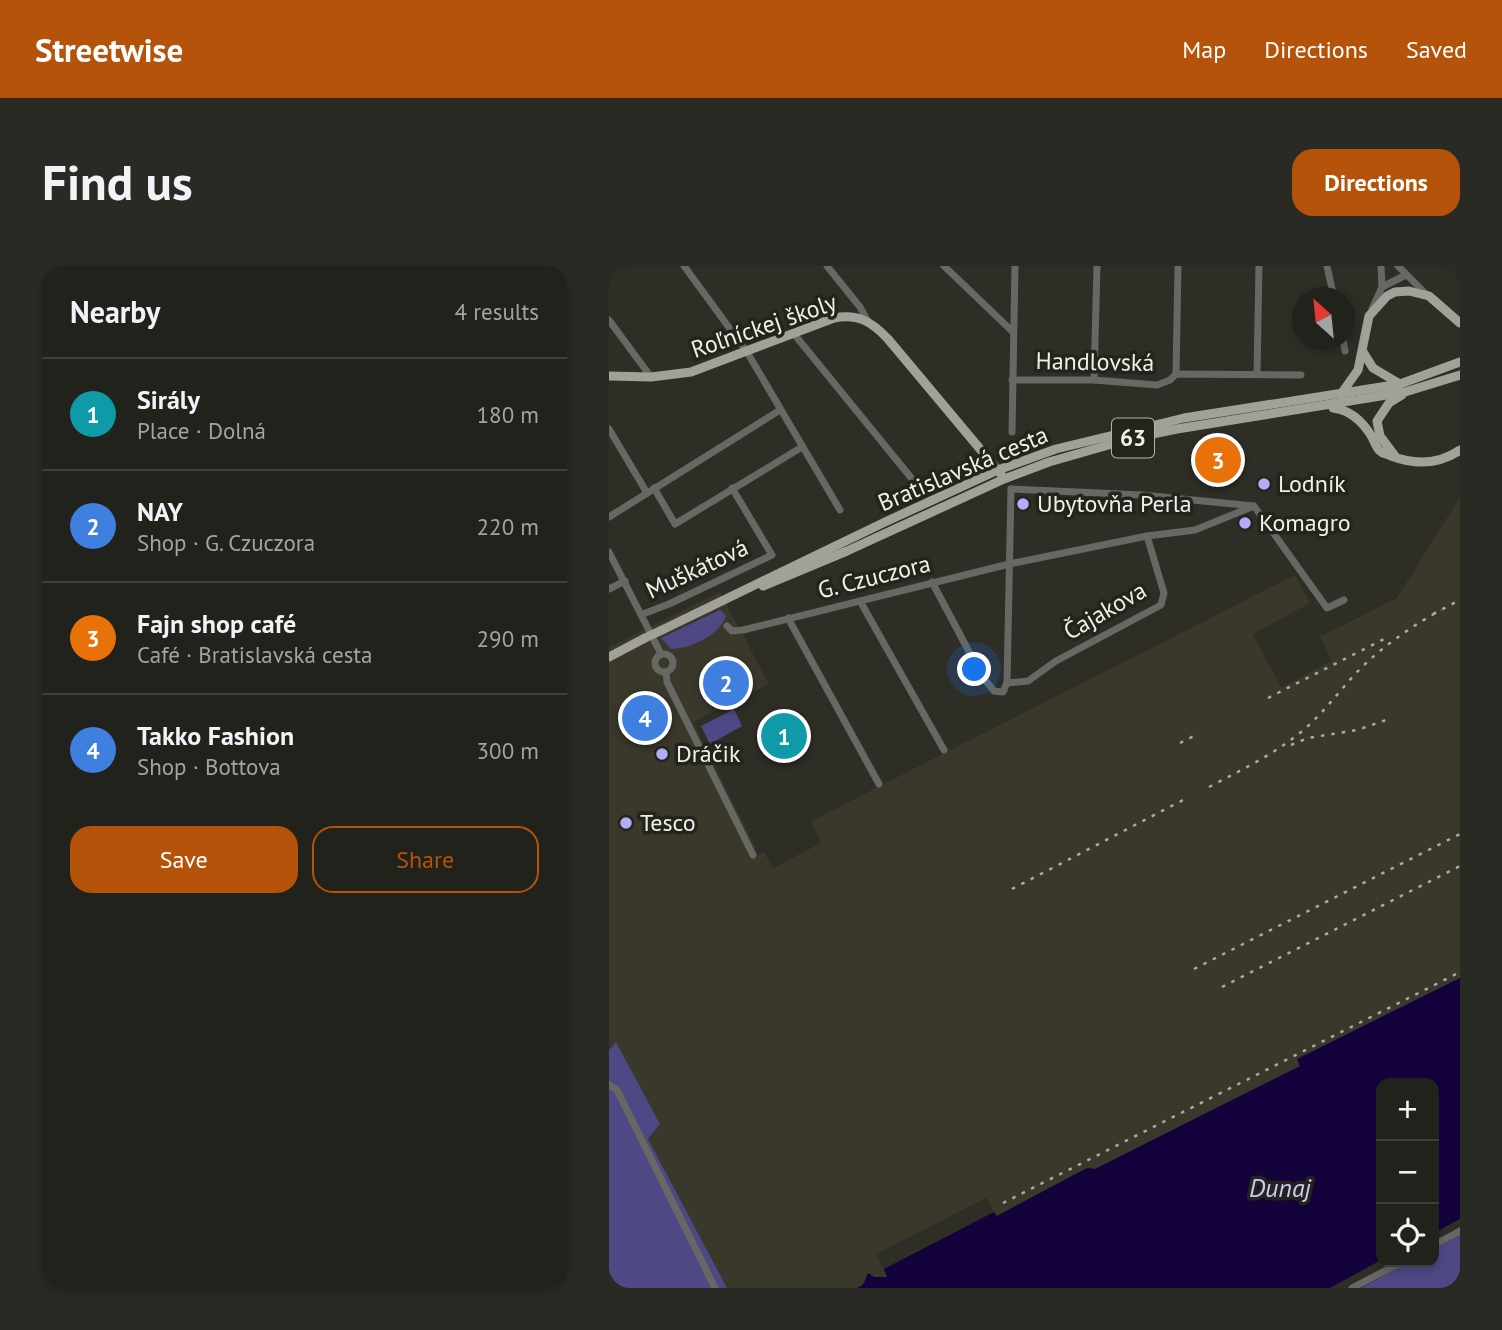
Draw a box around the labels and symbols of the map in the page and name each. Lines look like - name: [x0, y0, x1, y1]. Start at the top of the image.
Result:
- street label: Roľníckej školy: [687, 286, 841, 365]
- north arrow: [1292, 287, 1355, 350]
- street label: Handlovská: [1035, 345, 1155, 378]
- street label: Bratislavská cesta: [873, 419, 1053, 518]
- road number: 63: [1112, 419, 1154, 458]
- pin: 3: [1195, 434, 1241, 486]
- place label: Lodník: [1278, 468, 1346, 499]
- marker: Lodník: [1256, 476, 1272, 492]
- place label: Ubytovňa Perla: [1037, 488, 1192, 519]
- marker: Ubytovňa Perla: [1015, 496, 1031, 512]
- place label: Komagro: [1259, 507, 1351, 538]
- marker: Komagro: [1237, 515, 1253, 531]
- street label: Muškátová: [641, 531, 753, 606]
- street label: G. Czuczora: [814, 548, 933, 605]
- street label: Čajakova: [1058, 574, 1152, 647]
- your location: [957, 652, 991, 686]
- pin: 2: [703, 657, 749, 709]
- pin: 4: [622, 692, 668, 744]
- pin: 1: [761, 710, 807, 762]
- place label: Dráčik: [676, 738, 741, 769]
- marker: Dráčik: [654, 746, 670, 762]
- place label: Tesco: [640, 807, 696, 838]
- marker: Tesco: [618, 815, 634, 831]
- water label: Dunaj: [1249, 1171, 1313, 1204]

